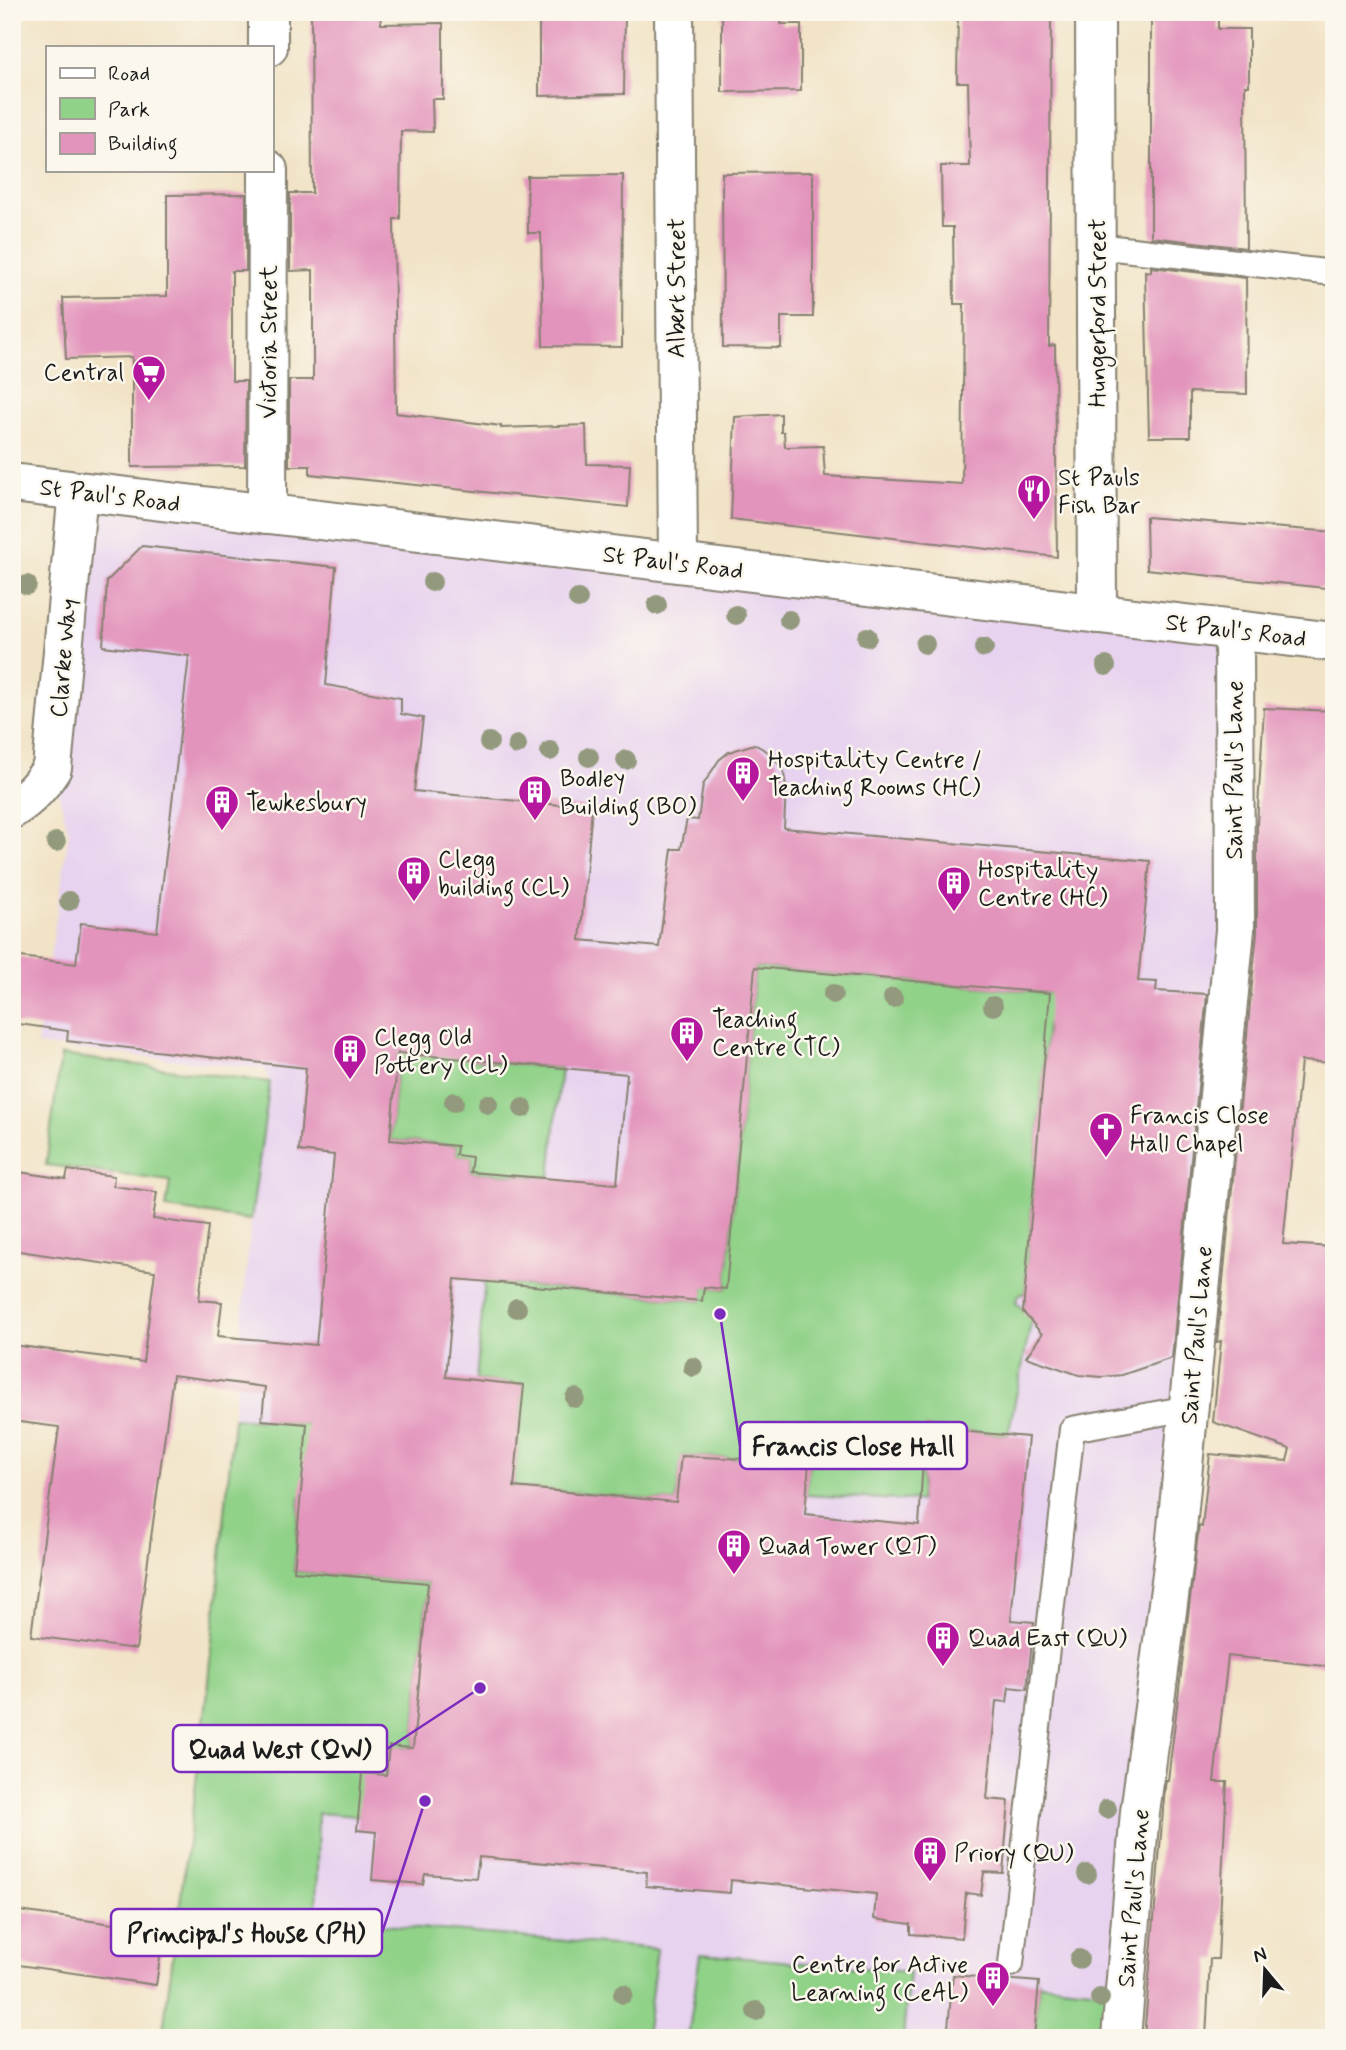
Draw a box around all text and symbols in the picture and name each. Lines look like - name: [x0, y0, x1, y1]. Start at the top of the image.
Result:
- legend: [46, 46, 273, 172]
- text: Road: [108, 60, 150, 88]
- text: Park: [108, 96, 150, 124]
- text: Building: [108, 130, 178, 160]
- street label: Albert Street: [662, 218, 693, 358]
- street label: Hungerford Street: [1083, 218, 1116, 408]
- street label: Victoria Street: [254, 265, 285, 419]
- supermarket icon: Central: [130, 353, 168, 402]
- place label: Central: [44, 358, 124, 389]
- place label: St Pauls Fish Bar: [1058, 463, 1140, 522]
- street label: St Paul's Road: [38, 472, 182, 520]
- restaurant icon: St Pauls Fish Bar: [1015, 472, 1053, 521]
- street label: St Paul's Road: [601, 539, 745, 587]
- street label: Clarke Way: [44, 597, 85, 719]
- street label: St Paul's Road: [1164, 607, 1308, 655]
- street label: Saint Paul's Lane: [1220, 680, 1251, 860]
- place label: Hospitality Centre / Teaching Rooms (HC): [768, 745, 982, 807]
- building icon: Hospitality Centre / Teaching Rooms (HC): [724, 754, 762, 803]
- place label: Bodley Building (BO): [560, 764, 697, 826]
- building icon: Bodley Building (BO): [516, 773, 554, 822]
- building icon: Tewkesbury: [203, 783, 241, 832]
- place label: Tewkesbury: [246, 788, 367, 819]
- place label: Clegg building (CL): [438, 845, 569, 907]
- building icon: Clegg building (CL): [395, 854, 433, 903]
- place label: Hospitality Centre (HC): [978, 855, 1108, 914]
- building icon: Hospitality Centre (HC): [935, 864, 973, 913]
- place label: Teaching Centre (TC): [712, 1005, 840, 1064]
- building icon: Teaching Centre (TC): [668, 1014, 706, 1063]
- place label: Clegg Old Pottery (CL): [374, 1023, 508, 1082]
- building icon: Clegg Old Pottery (CL): [331, 1032, 369, 1081]
- place label: Francis Close Hall Chapel: [1130, 1101, 1269, 1160]
- church icon: Francis Close Hall Chapel: [1087, 1110, 1125, 1159]
- street label: Saint Paul's Lane: [1174, 1245, 1221, 1426]
- callout: Francis Close Hall: [740, 1422, 967, 1469]
- text: Francis Close Hall: [752, 1431, 954, 1465]
- building icon: Quad Tower (QT): [715, 1527, 753, 1576]
- place label: Quad Tower (QT): [758, 1532, 937, 1563]
- building icon: Quad East (QU): [924, 1619, 962, 1668]
- place label: Quad East (QU): [968, 1624, 1128, 1655]
- callout: Quad West (QW): [173, 1725, 387, 1772]
- text: Quad West (QW): [189, 1734, 372, 1768]
- street label: Saint Paul's Lane: [1111, 1808, 1158, 1989]
- building icon: Priory (QU): [911, 1834, 949, 1883]
- place label: Priory (QU): [954, 1839, 1074, 1870]
- callout: Principal's House (PH): [111, 1909, 382, 1956]
- text: Principal's House (PH): [127, 1918, 366, 1952]
- north arrow: [1230, 1934, 1300, 2004]
- text: N: [1250, 1941, 1270, 1969]
- place label: Centre for Active Learning (CeAL): [791, 1950, 968, 2012]
- building icon: Centre for Active Learning (CeAL): [974, 1959, 1012, 2008]

